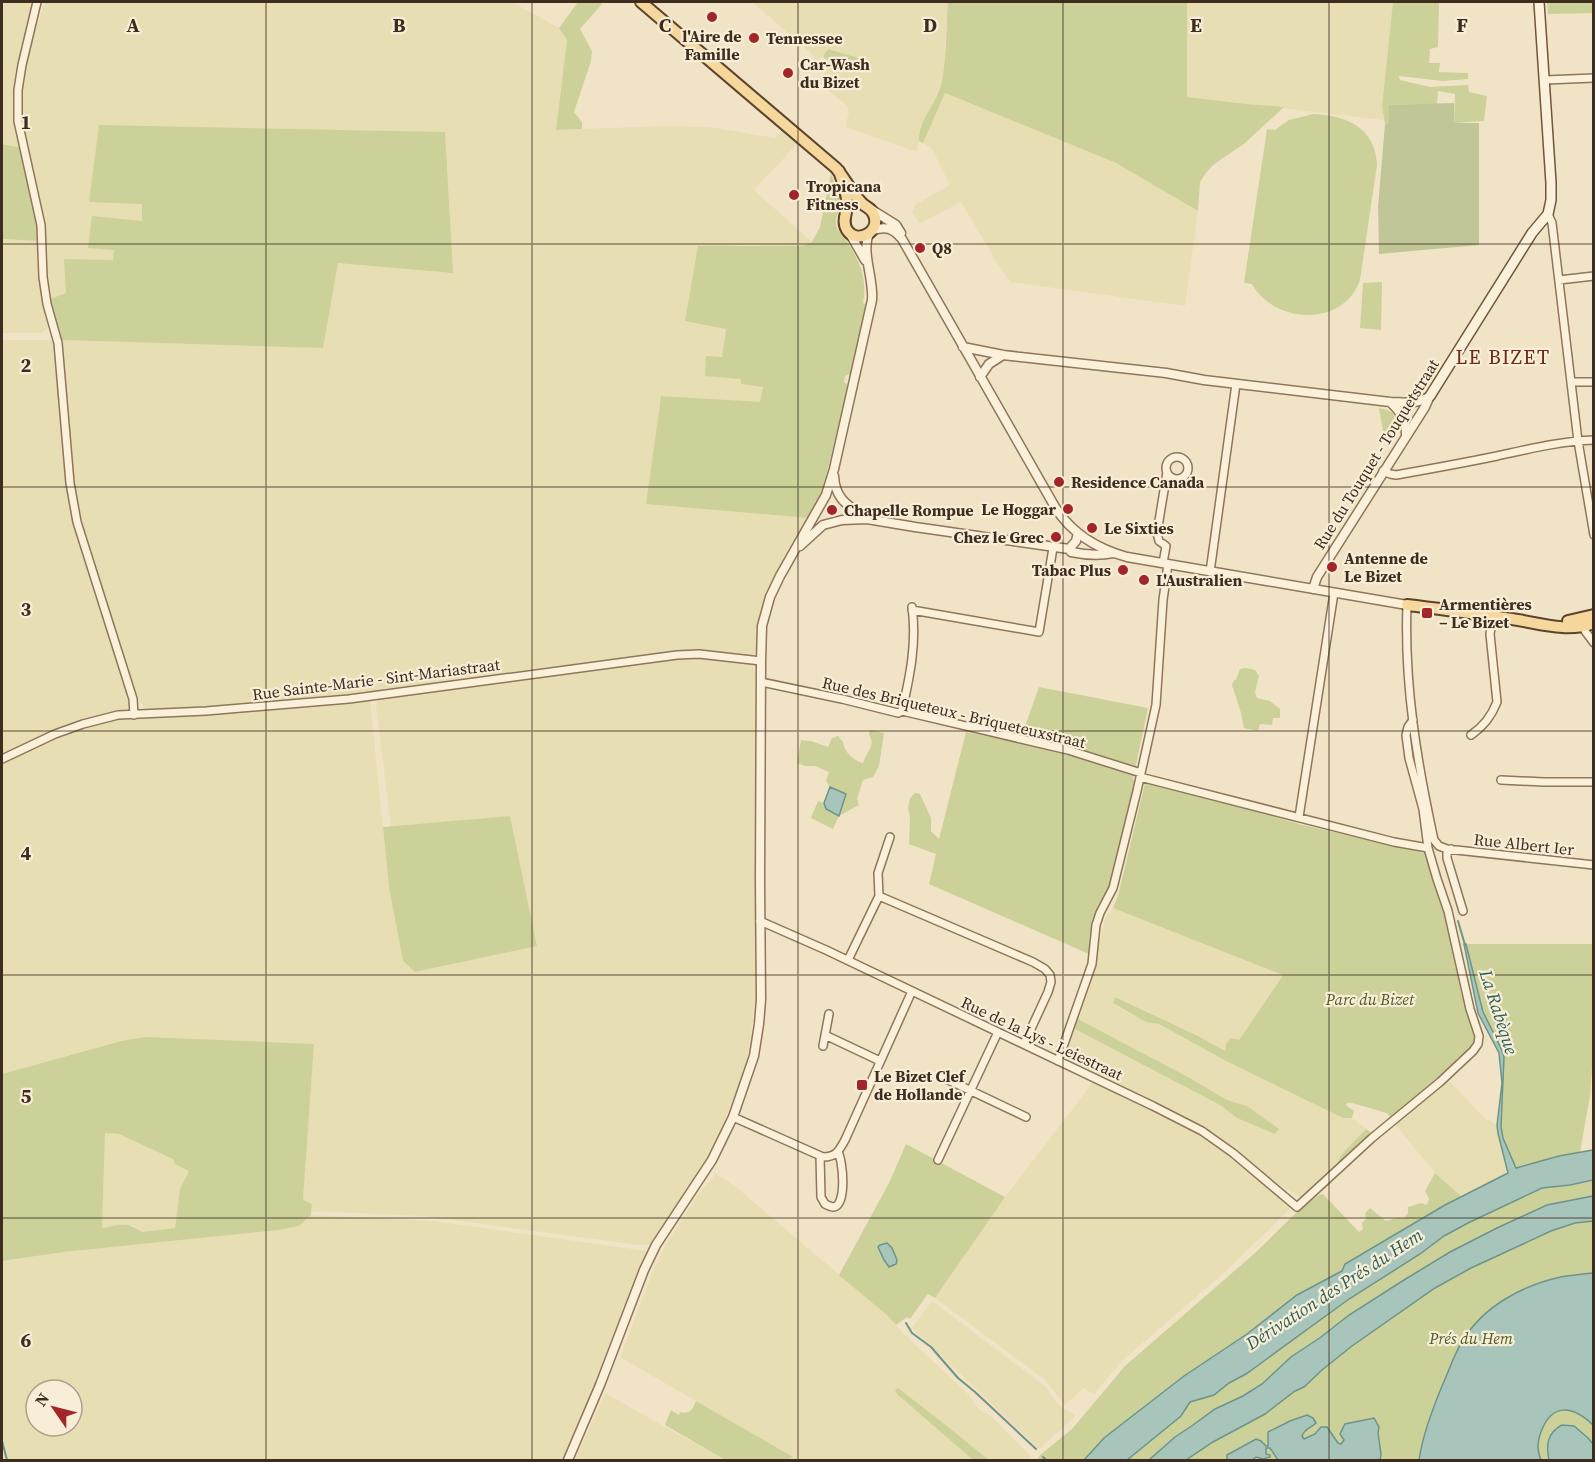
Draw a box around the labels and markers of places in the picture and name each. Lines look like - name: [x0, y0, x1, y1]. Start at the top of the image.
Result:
- marker: l'Aire de Famille: [705, 10, 719, 24]
- place label: l'Aire de Famille: [682, 25, 742, 65]
- place label: Tennessee: [766, 27, 843, 49]
- marker: Tennessee: [747, 31, 761, 45]
- place label: Car-Wash du Bizet: [800, 53, 870, 93]
- marker: Car-Wash du Bizet: [781, 66, 795, 80]
- place label: Tropicana Fitness: [806, 175, 882, 215]
- marker: Tropicana Fitness: [787, 188, 801, 202]
- place label: Q8: [932, 237, 952, 259]
- marker: Q8: [913, 241, 927, 255]
- place label: Residence Canada: [1071, 471, 1205, 493]
- marker: Residence Canada: [1052, 475, 1066, 489]
- place label: Le Hoggar: [981, 498, 1057, 520]
- place label: Chapelle Rompue: [844, 499, 974, 521]
- marker: Le Hoggar: [1061, 502, 1075, 516]
- marker: Chapelle Rompue: [825, 503, 839, 517]
- place label: Le Sixties: [1104, 517, 1174, 539]
- marker: Le Sixties: [1085, 521, 1099, 535]
- place label: Chez le Grec: [954, 526, 1044, 548]
- marker: Chez le Grec: [1049, 530, 1063, 544]
- place label: Antenne de Le Bizet: [1344, 547, 1428, 587]
- place label: Tabac Plus: [1032, 559, 1111, 581]
- marker: Antenne de Le Bizet: [1325, 560, 1339, 574]
- marker: Tabac Plus: [1116, 563, 1130, 577]
- place label: L'Australien: [1156, 569, 1242, 591]
- marker: L'Australien: [1137, 573, 1151, 587]
- place label: Armentières – Le Bizet: [1439, 593, 1532, 633]
- marker: Armentières – Le Bizet: [1420, 606, 1434, 620]
- place label: Le Bizet Clef de Hollande: [874, 1065, 967, 1105]
- marker: Le Bizet Clef de Hollande: [855, 1078, 869, 1092]

